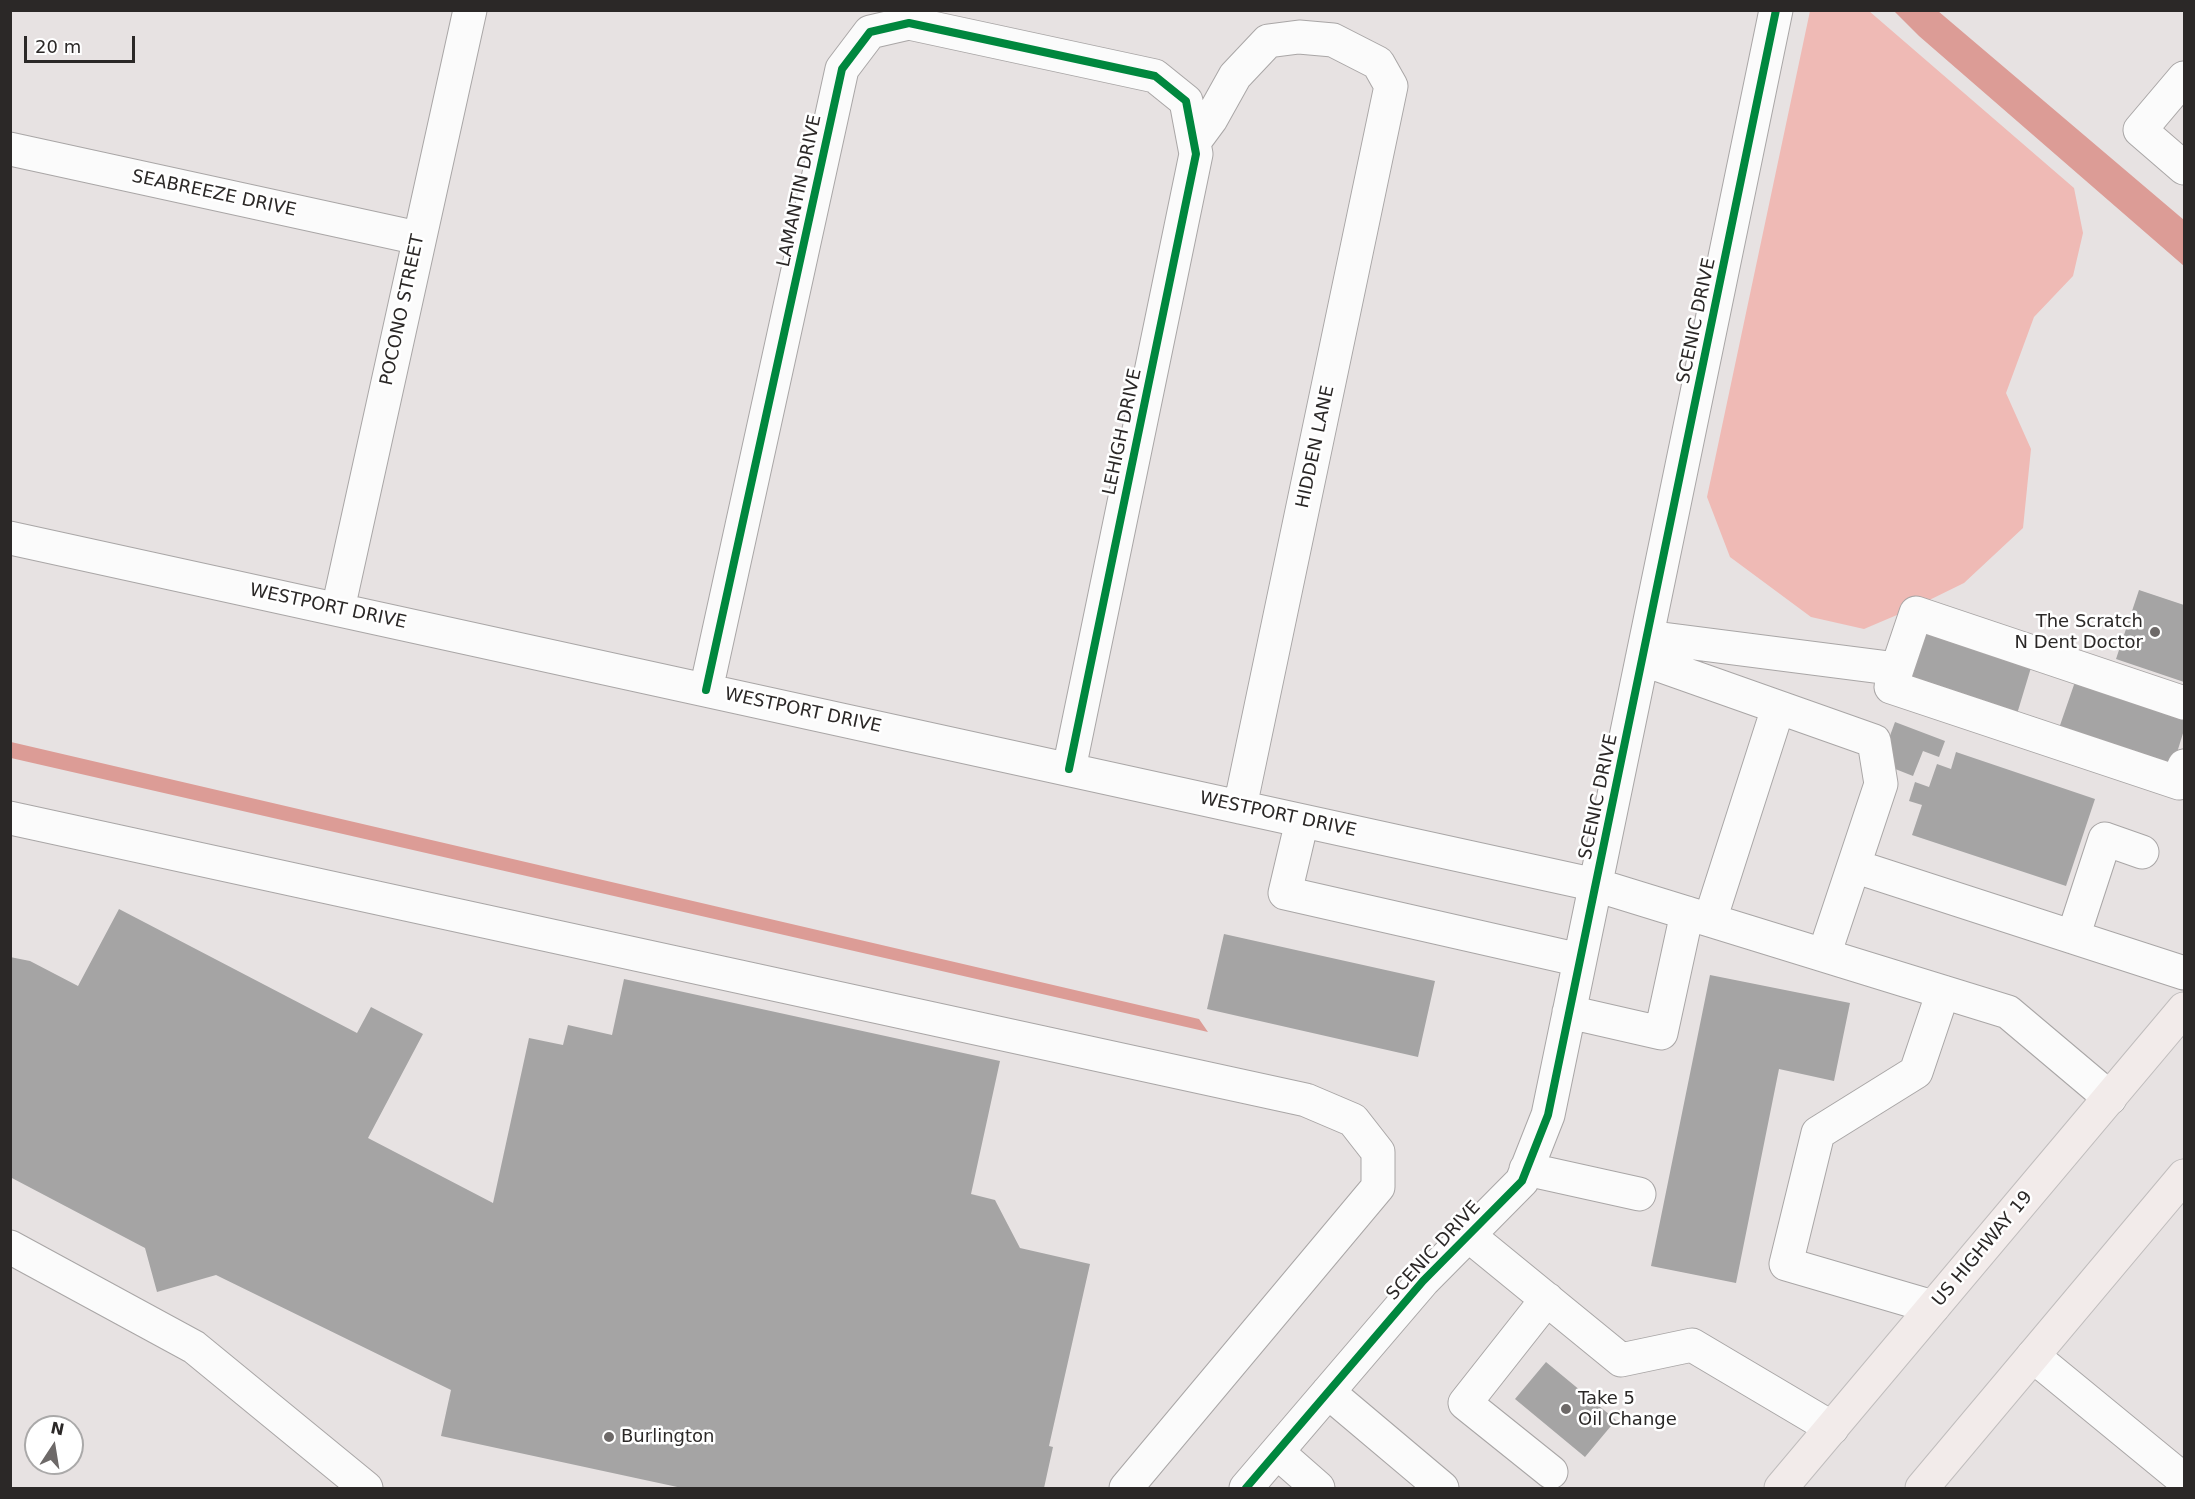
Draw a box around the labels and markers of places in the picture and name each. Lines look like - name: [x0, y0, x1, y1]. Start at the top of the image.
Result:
- place label: The Scratch N Dent Doctor: [2014, 611, 2143, 654]
- marker: The Scratch N Dent Doctor: [2148, 625, 2162, 639]
- place label: Take 5 Oil Change: [1578, 1388, 1677, 1430]
- marker: Take 5 Oil Change: [1559, 1402, 1573, 1416]
- place label: Burlington: [621, 1426, 714, 1448]
- marker: Burlington: [602, 1430, 616, 1444]

